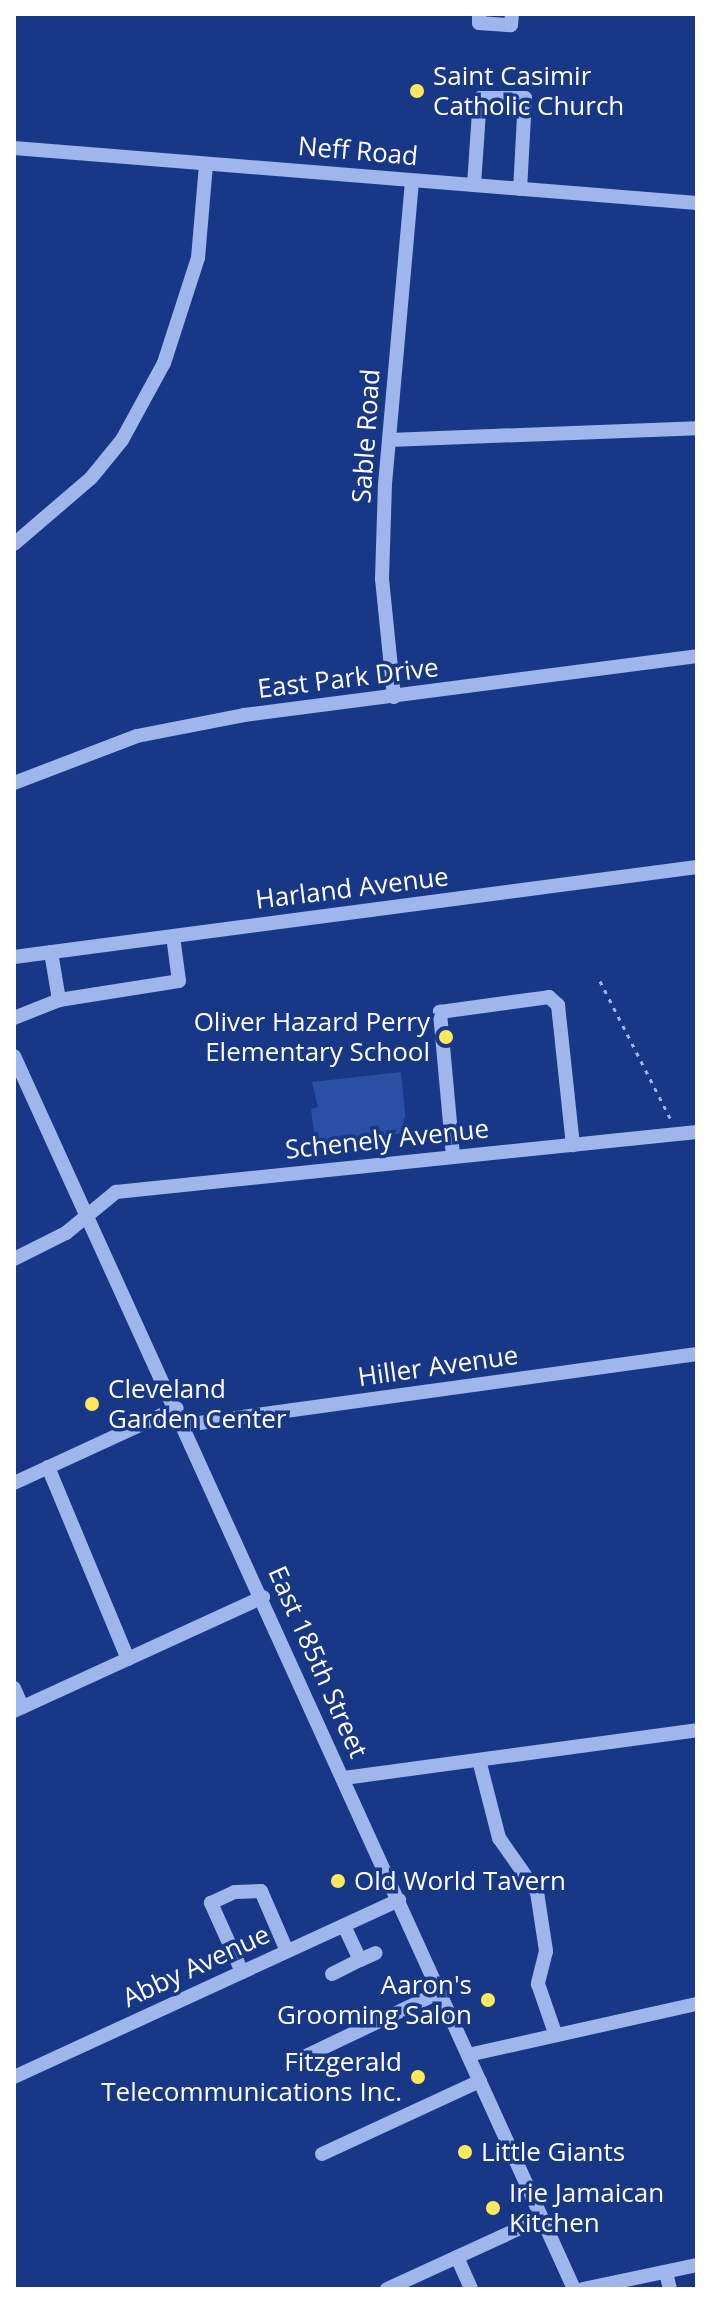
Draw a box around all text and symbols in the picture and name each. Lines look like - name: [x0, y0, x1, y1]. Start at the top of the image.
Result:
- place label: Saint Casimir Catholic Church: [433, 60, 624, 122]
- marker: Saint Casimir Catholic Church: [408, 82, 426, 100]
- street label: Neff Road: [297, 130, 419, 172]
- street label: Sable Road: [346, 368, 386, 504]
- street label: East Park Drive: [256, 651, 440, 705]
- street label: Harland Avenue: [254, 861, 450, 915]
- place label: Oliver Hazard Perry Elementary School: [194, 1006, 430, 1068]
- marker: Oliver Hazard Perry Elementary School: [437, 1028, 455, 1046]
- street label: Schenely Avenue: [284, 1113, 490, 1165]
- street label: Hiller Avenue: [356, 1339, 520, 1393]
- place label: Cleveland Garden Center: [108, 1373, 287, 1434]
- marker: Cleveland Garden Center: [83, 1395, 101, 1413]
- street label: East 185th Street: [262, 1561, 374, 1763]
- place label: Old World Tavern: [354, 1865, 566, 1897]
- marker: Old World Tavern: [329, 1872, 347, 1890]
- street label: Abby Avenue: [118, 1918, 274, 2014]
- place label: Aaron's Grooming Salon: [277, 1969, 472, 2030]
- marker: Aaron's Grooming Salon: [479, 1991, 497, 2009]
- place label: Fitzgerald Telecommunications Inc.: [101, 2046, 402, 2108]
- marker: Fitzgerald Telecommunications Inc.: [409, 2068, 427, 2086]
- place label: Little Giants: [481, 2136, 625, 2168]
- marker: Little Giants: [456, 2143, 474, 2161]
- place label: Irie Jamaican Kitchen: [509, 2177, 664, 2238]
- marker: Irie Jamaican Kitchen: [484, 2199, 502, 2217]

